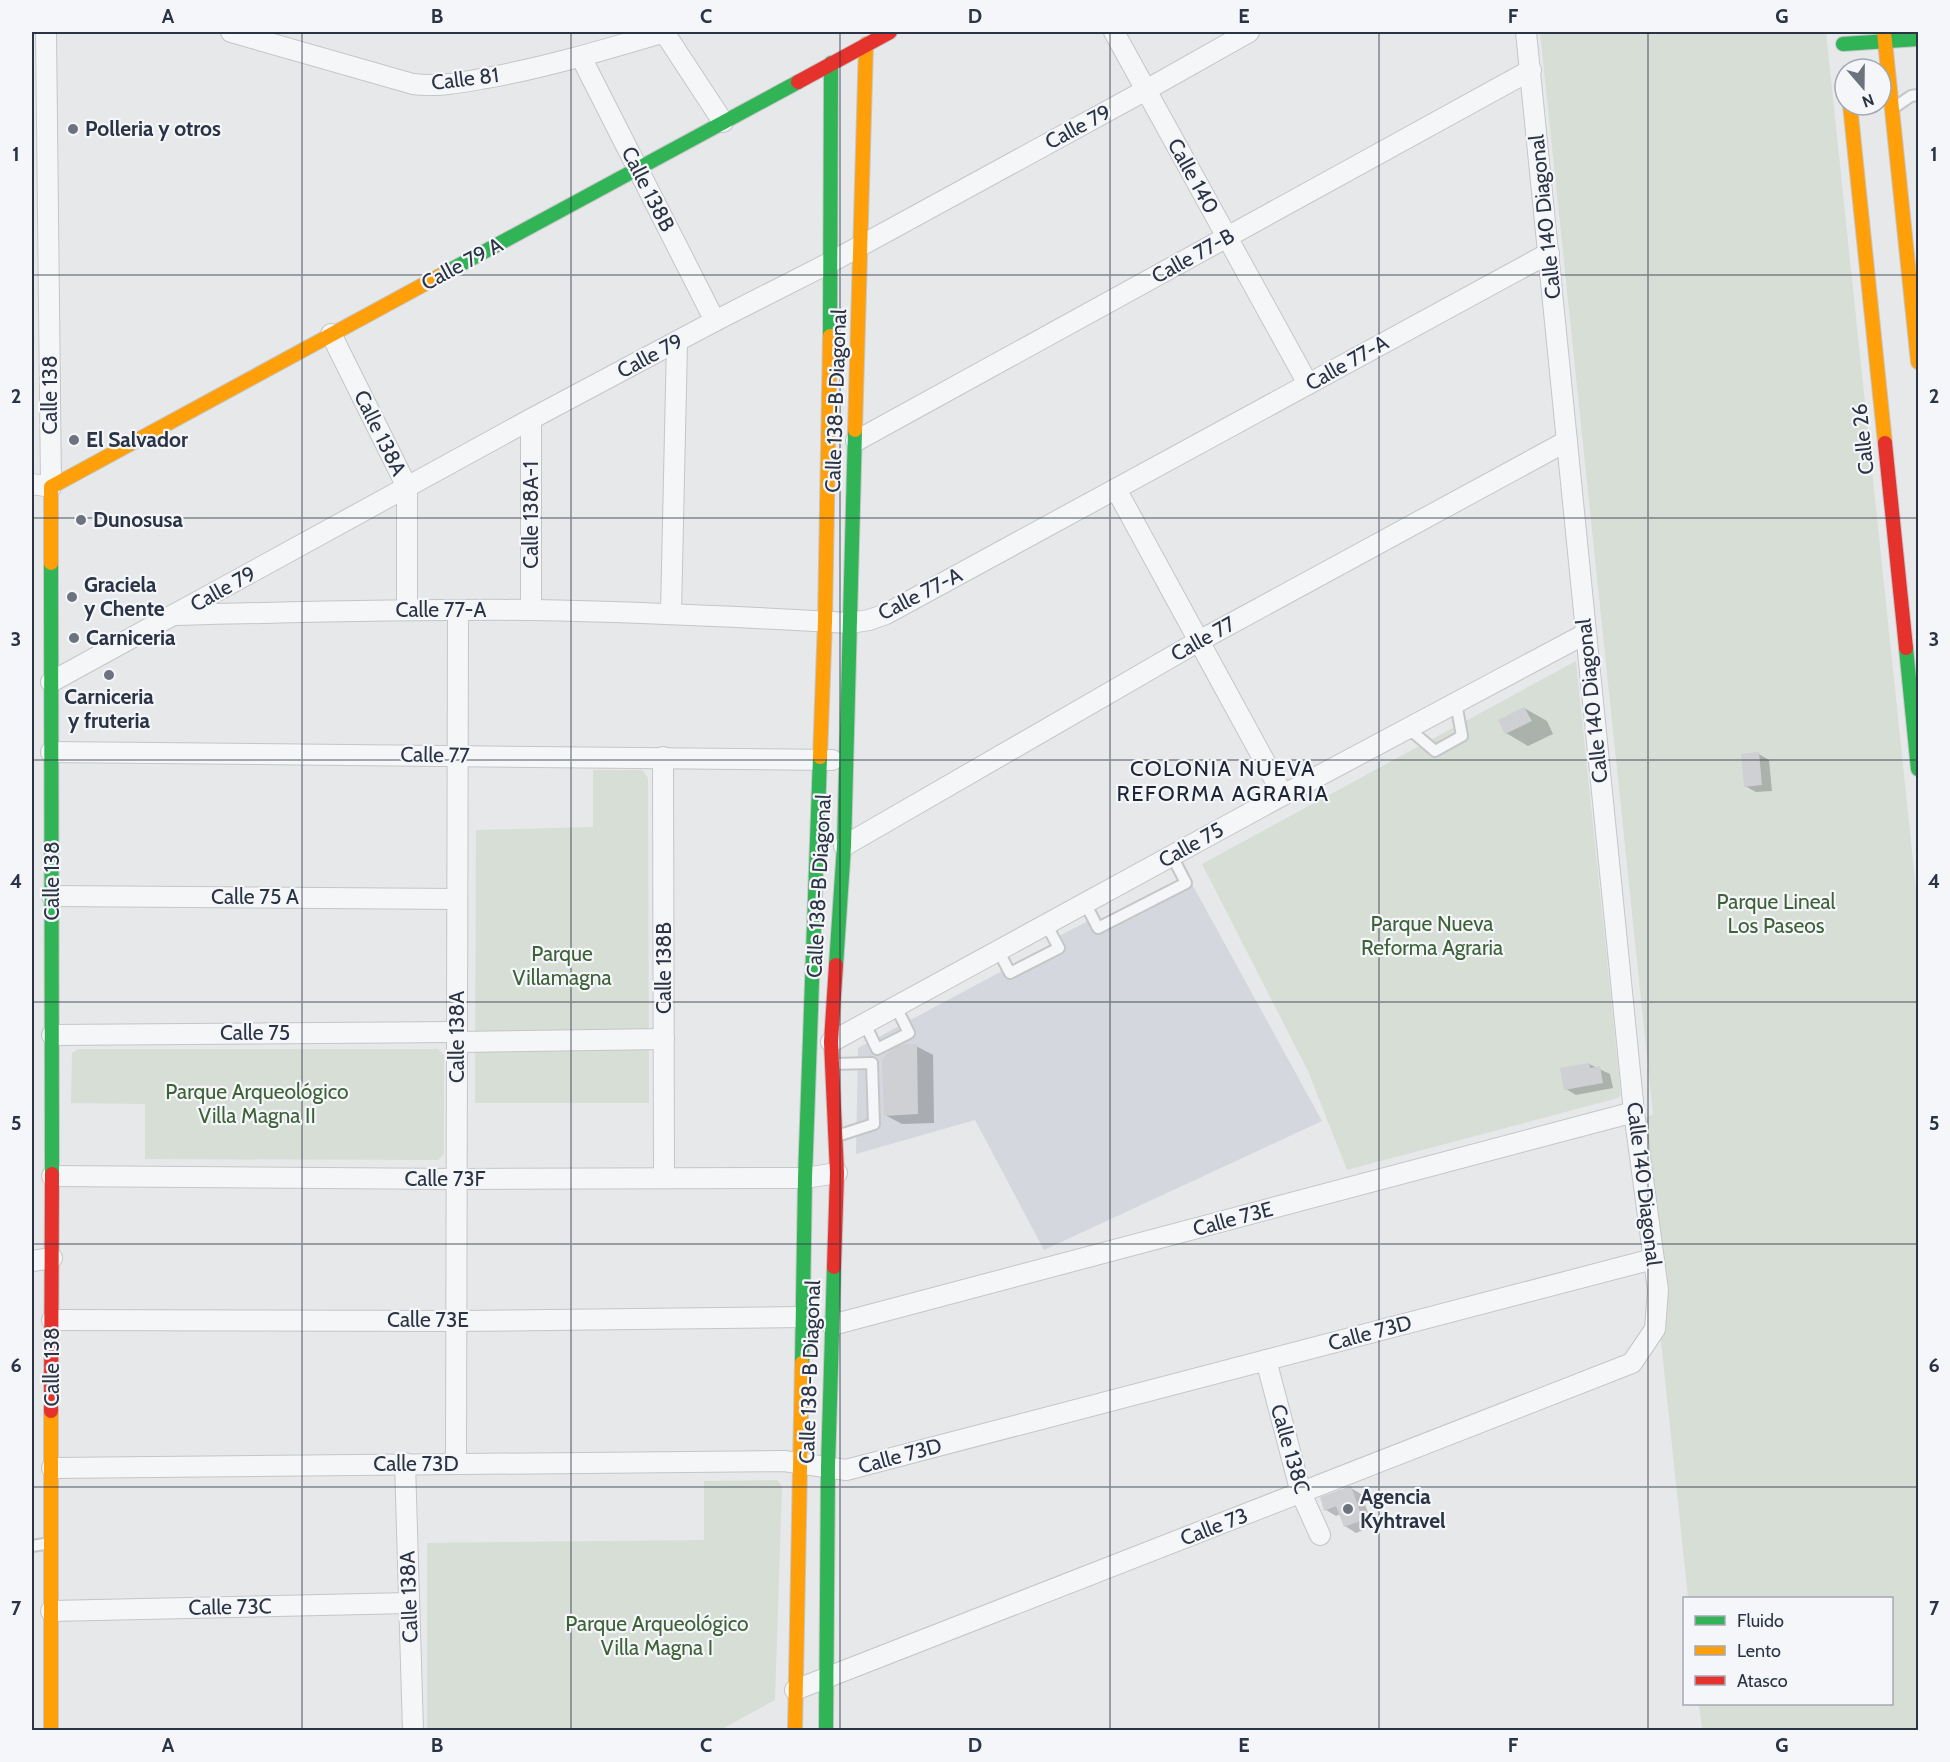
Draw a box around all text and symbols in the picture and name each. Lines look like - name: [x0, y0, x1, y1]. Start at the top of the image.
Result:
- text: A: [162, 4, 175, 28]
- text: B: [431, 4, 443, 28]
- text: C: [700, 4, 712, 28]
- text: D: [968, 4, 982, 28]
- text: E: [1238, 4, 1250, 28]
- text: F: [1508, 4, 1519, 28]
- text: G: [1775, 4, 1789, 28]
- north arrow: [1833, 57, 1893, 117]
- street label: Calle 81: [430, 62, 500, 95]
- text: N: [1859, 90, 1877, 111]
- street label: Calle 79: [1041, 99, 1115, 154]
- place label: Polleria y otros: [85, 116, 221, 141]
- marker: Polleria y otros: [66, 122, 80, 136]
- street label: Calle 140: [1163, 134, 1224, 218]
- street label: Calle 140 Diagonal: [1523, 134, 1566, 300]
- text: 1: [12, 142, 20, 166]
- street label: Calle 138B: [616, 142, 680, 235]
- text: 1: [1930, 142, 1938, 166]
- street label: Calle 77-B: [1147, 223, 1238, 288]
- street label: Calle 79 A: [417, 232, 507, 295]
- street label: Calle 138-B Diagonal: [820, 309, 851, 493]
- street label: Calle 79: [613, 328, 687, 383]
- street label: Calle 77-A: [1301, 330, 1393, 396]
- street label: Calle 138: [37, 355, 62, 435]
- text: 2: [11, 384, 21, 408]
- text: 2: [1929, 384, 1939, 408]
- street label: Calle 138A: [349, 386, 412, 480]
- street label: Calle 26: [1846, 402, 1879, 476]
- place label: El Salvador: [86, 427, 188, 452]
- marker: El Salvador: [67, 433, 81, 447]
- street label: Calle 138A-1: [518, 461, 543, 569]
- place label: Dunosusa: [93, 507, 184, 532]
- marker: Dunosusa: [74, 513, 88, 527]
- street label: Calle 79: [186, 560, 260, 617]
- street label: Calle 77-A: [874, 562, 966, 625]
- place label: Graciela y Chente: [84, 572, 165, 621]
- marker: Graciela y Chente: [65, 590, 79, 604]
- street label: Calle 77-A: [396, 597, 487, 622]
- street label: Calle 77: [1166, 611, 1240, 666]
- street label: Calle 140 Diagonal: [1570, 618, 1613, 784]
- place label: Carniceria: [86, 625, 176, 650]
- text: 3: [11, 627, 21, 651]
- text: 3: [1929, 627, 1939, 651]
- marker: Carniceria: [67, 631, 81, 645]
- marker: Carniceria y fruteria: [102, 668, 116, 682]
- place label: Carniceria y fruteria: [64, 684, 154, 733]
- street label: Calle 77: [400, 741, 470, 768]
- district label: COLONIA NUEVA REFORMA AGRARIA: [1116, 755, 1330, 807]
- street label: Calle 138-B Diagonal: [801, 793, 836, 978]
- street label: Calle 75: [1154, 817, 1228, 873]
- street label: Calle 138: [39, 841, 64, 921]
- text: 4: [10, 869, 22, 893]
- text: 4: [1928, 869, 1940, 893]
- street label: Calle 75 A: [211, 884, 299, 909]
- park label: Parque Lineal Los Paseos: [1717, 889, 1835, 938]
- park label: Parque Nueva Reforma Agraria: [1361, 911, 1503, 960]
- street label: Calle 138B: [651, 922, 676, 1014]
- park label: Parque Villamagna: [513, 941, 611, 990]
- street label: Calle 138A: [444, 991, 469, 1083]
- street label: Calle 75: [220, 1020, 290, 1045]
- park label: Parque Arqueológico Villa Magna II: [165, 1079, 349, 1128]
- street label: Calle 140 Diagonal: [1622, 1100, 1667, 1267]
- text: 5: [11, 1111, 21, 1135]
- text: 5: [1929, 1111, 1939, 1135]
- street label: Calle 73F: [404, 1166, 486, 1191]
- street label: Calle 73E: [1190, 1196, 1276, 1241]
- street label: Calle 138-B Diagonal: [794, 1280, 825, 1464]
- street label: Calle 73E: [387, 1307, 469, 1332]
- street label: Calle 73D: [1325, 1309, 1414, 1356]
- street label: Calle 138: [39, 1327, 64, 1407]
- text: 6: [10, 1353, 22, 1377]
- text: 6: [1928, 1353, 1940, 1377]
- street label: Calle 138C: [1266, 1401, 1315, 1497]
- street label: Calle 73D: [855, 1432, 944, 1479]
- street label: Calle 73D: [373, 1451, 459, 1476]
- place label: Agencia Kyhtravel: [1360, 1484, 1446, 1533]
- street label: Calle 73: [1177, 1502, 1251, 1551]
- marker: Agencia Kyhtravel: [1341, 1502, 1355, 1516]
- street label: Calle 138A: [394, 1550, 423, 1644]
- street label: Calle 73C: [188, 1593, 272, 1620]
- text: 7: [11, 1596, 22, 1620]
- text: 7: [1929, 1596, 1940, 1620]
- legend: [1683, 1597, 1893, 1705]
- text: Fluido: [1737, 1610, 1784, 1632]
- park label: Parque Arqueológico Villa Magna I: [565, 1611, 749, 1660]
- text: Lento: [1737, 1640, 1781, 1662]
- text: Atasco: [1737, 1670, 1788, 1692]
- text: A: [162, 1733, 175, 1757]
- text: B: [431, 1733, 443, 1757]
- text: C: [700, 1733, 712, 1757]
- text: D: [968, 1733, 982, 1757]
- text: E: [1238, 1733, 1250, 1757]
- text: F: [1508, 1733, 1519, 1757]
- text: G: [1775, 1733, 1789, 1757]

